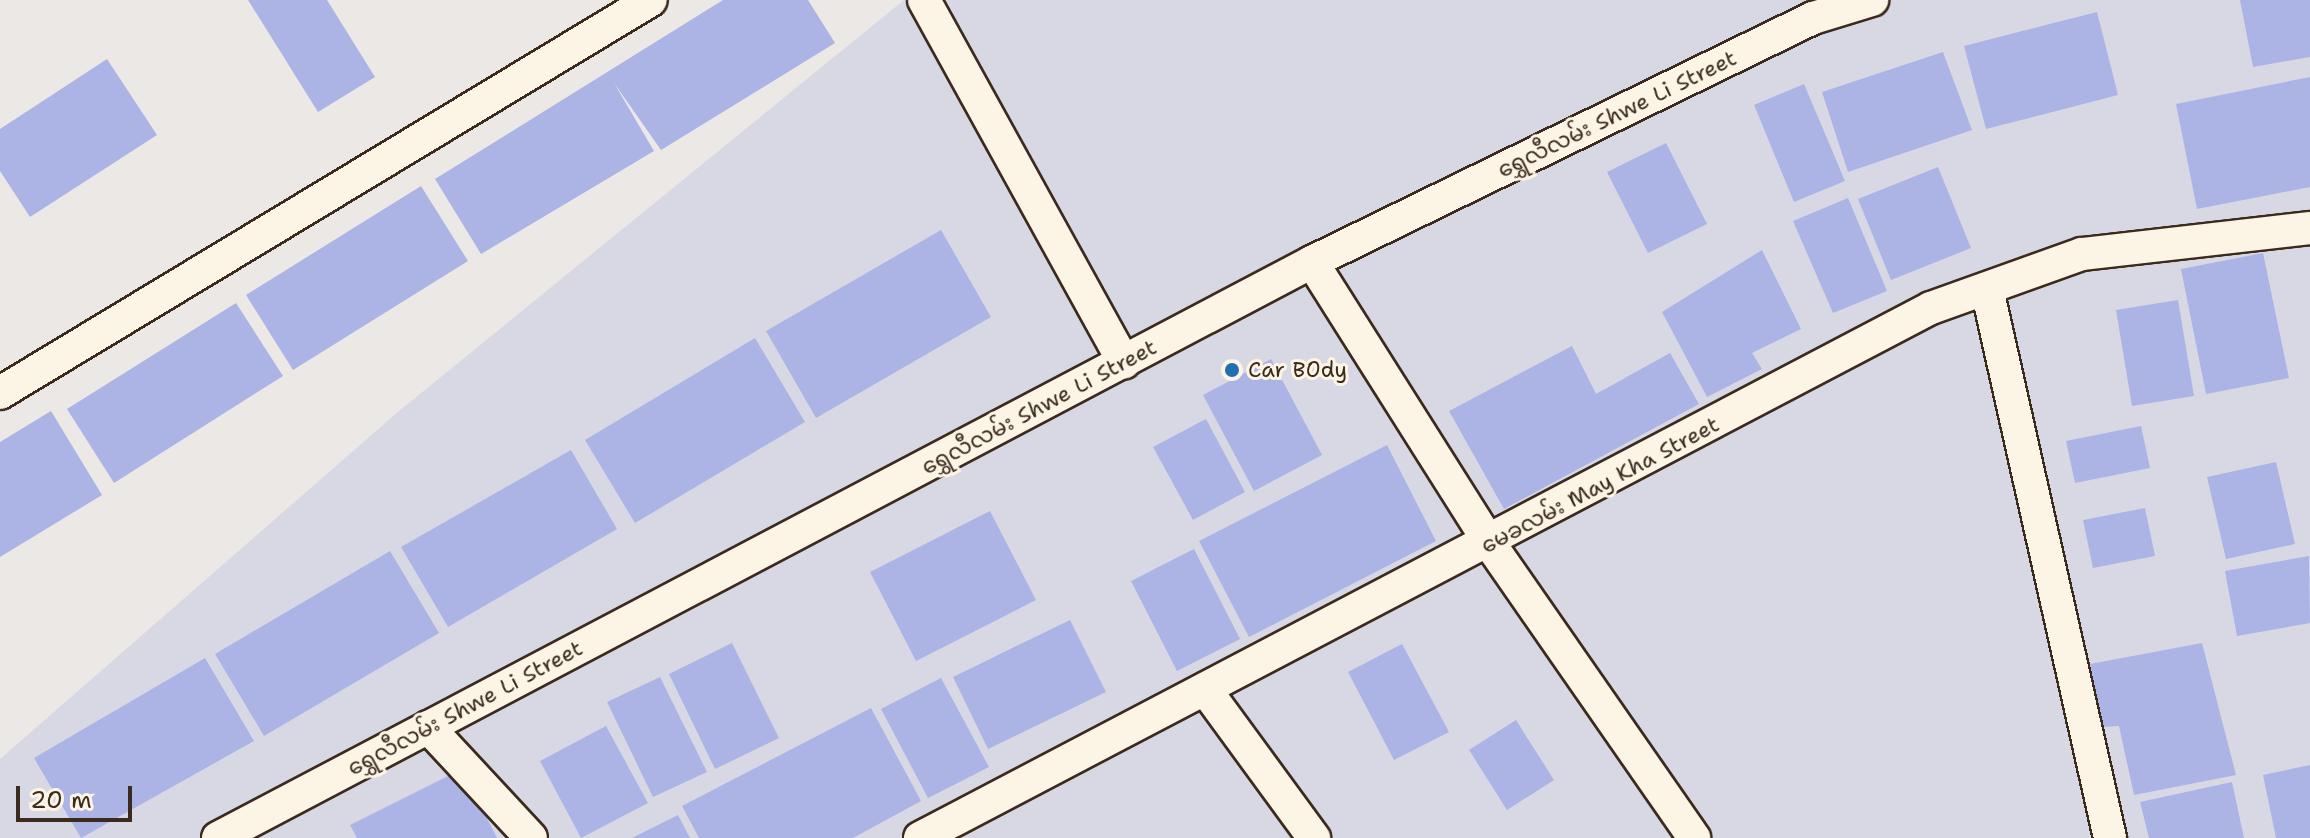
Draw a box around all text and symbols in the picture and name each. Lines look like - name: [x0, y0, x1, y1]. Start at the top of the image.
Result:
- street label: ရွှေလီလမ်း Shwe Li Street: [1493, 45, 1741, 183]
- street label: ရွှေလီလမ်း Shwe Li Street: [917, 334, 1161, 480]
- place label: Car B0dy: [1248, 357, 1347, 383]
- marker: Car B0dy: [1223, 361, 1241, 379]
- street label: မေခလမ်း May Kha Street: [1476, 411, 1724, 559]
- street label: ရွှေလီလမ်း Shwe Li Street: [343, 635, 587, 781]
- scale bar: [20, 770, 136, 820]
- text: 20 m: [30, 784, 92, 816]

